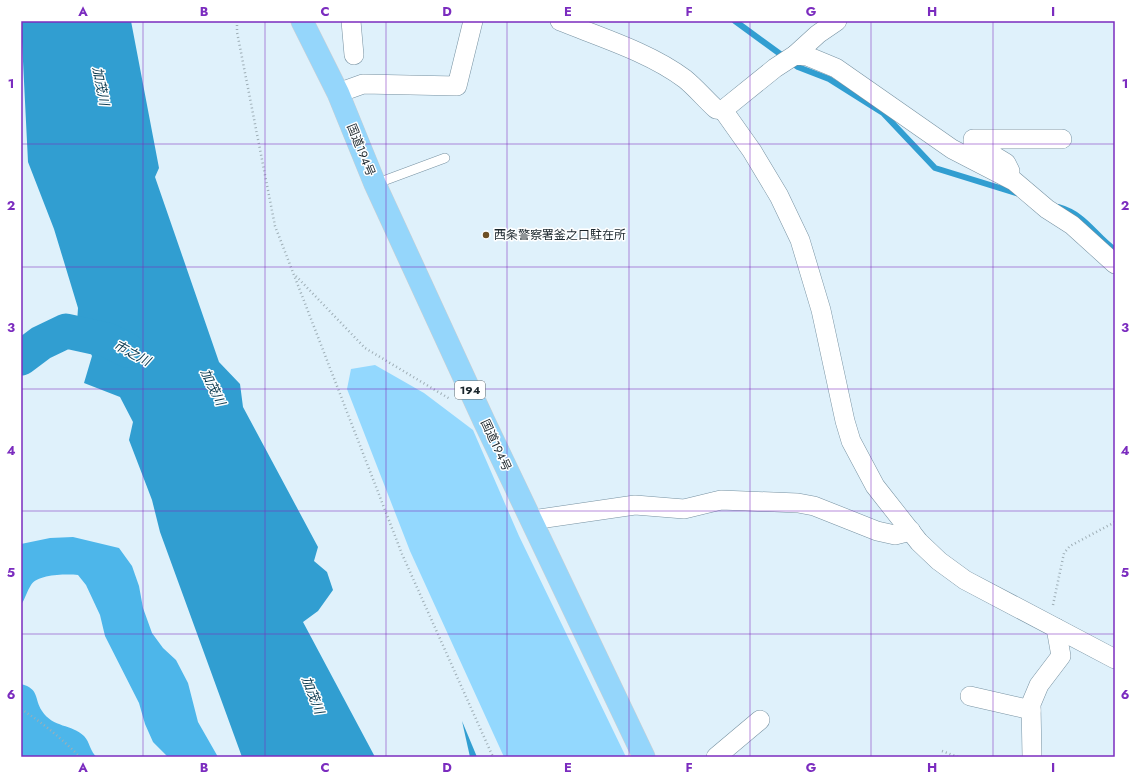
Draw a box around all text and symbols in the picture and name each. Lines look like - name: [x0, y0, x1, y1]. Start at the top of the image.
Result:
- text: A: [77, 2, 88, 21]
- text: B: [200, 2, 209, 21]
- text: C: [320, 2, 330, 21]
- text: D: [442, 2, 452, 21]
- text: E: [564, 2, 572, 21]
- text: F: [685, 2, 693, 21]
- text: G: [806, 2, 817, 21]
- text: H: [927, 2, 937, 21]
- text: I: [1051, 2, 1055, 21]
- water label: 加茂川: [88, 65, 114, 109]
- text: 1: [8, 74, 14, 93]
- text: 1: [1122, 74, 1128, 93]
- street label: 国道194号: [342, 121, 380, 179]
- text: 2: [7, 196, 15, 215]
- text: 2: [1121, 196, 1129, 215]
- place label: 西条警察署釜之口駐在所: [494, 226, 626, 244]
- marker: 西条警察署釜之口駐在所: [481, 230, 491, 240]
- text: 3: [7, 318, 15, 337]
- text: 3: [1121, 318, 1129, 337]
- water label: 市之川: [110, 335, 155, 371]
- water label: 加茂川: [196, 365, 231, 410]
- road number: 194: [455, 381, 485, 399]
- street label: 国道194号: [476, 416, 516, 474]
- text: 4: [6, 441, 16, 460]
- text: 4: [1120, 441, 1130, 460]
- text: 5: [7, 563, 15, 582]
- text: 5: [1121, 563, 1129, 582]
- water label: 加茂川: [297, 673, 330, 718]
- text: 6: [7, 685, 16, 704]
- text: 6: [1121, 685, 1130, 704]
- text: A: [77, 758, 88, 777]
- text: B: [200, 758, 209, 777]
- text: C: [320, 758, 330, 777]
- text: D: [442, 758, 452, 777]
- text: E: [564, 758, 572, 777]
- text: F: [685, 758, 693, 777]
- text: G: [806, 758, 817, 777]
- text: H: [927, 758, 937, 777]
- text: I: [1051, 758, 1055, 777]

